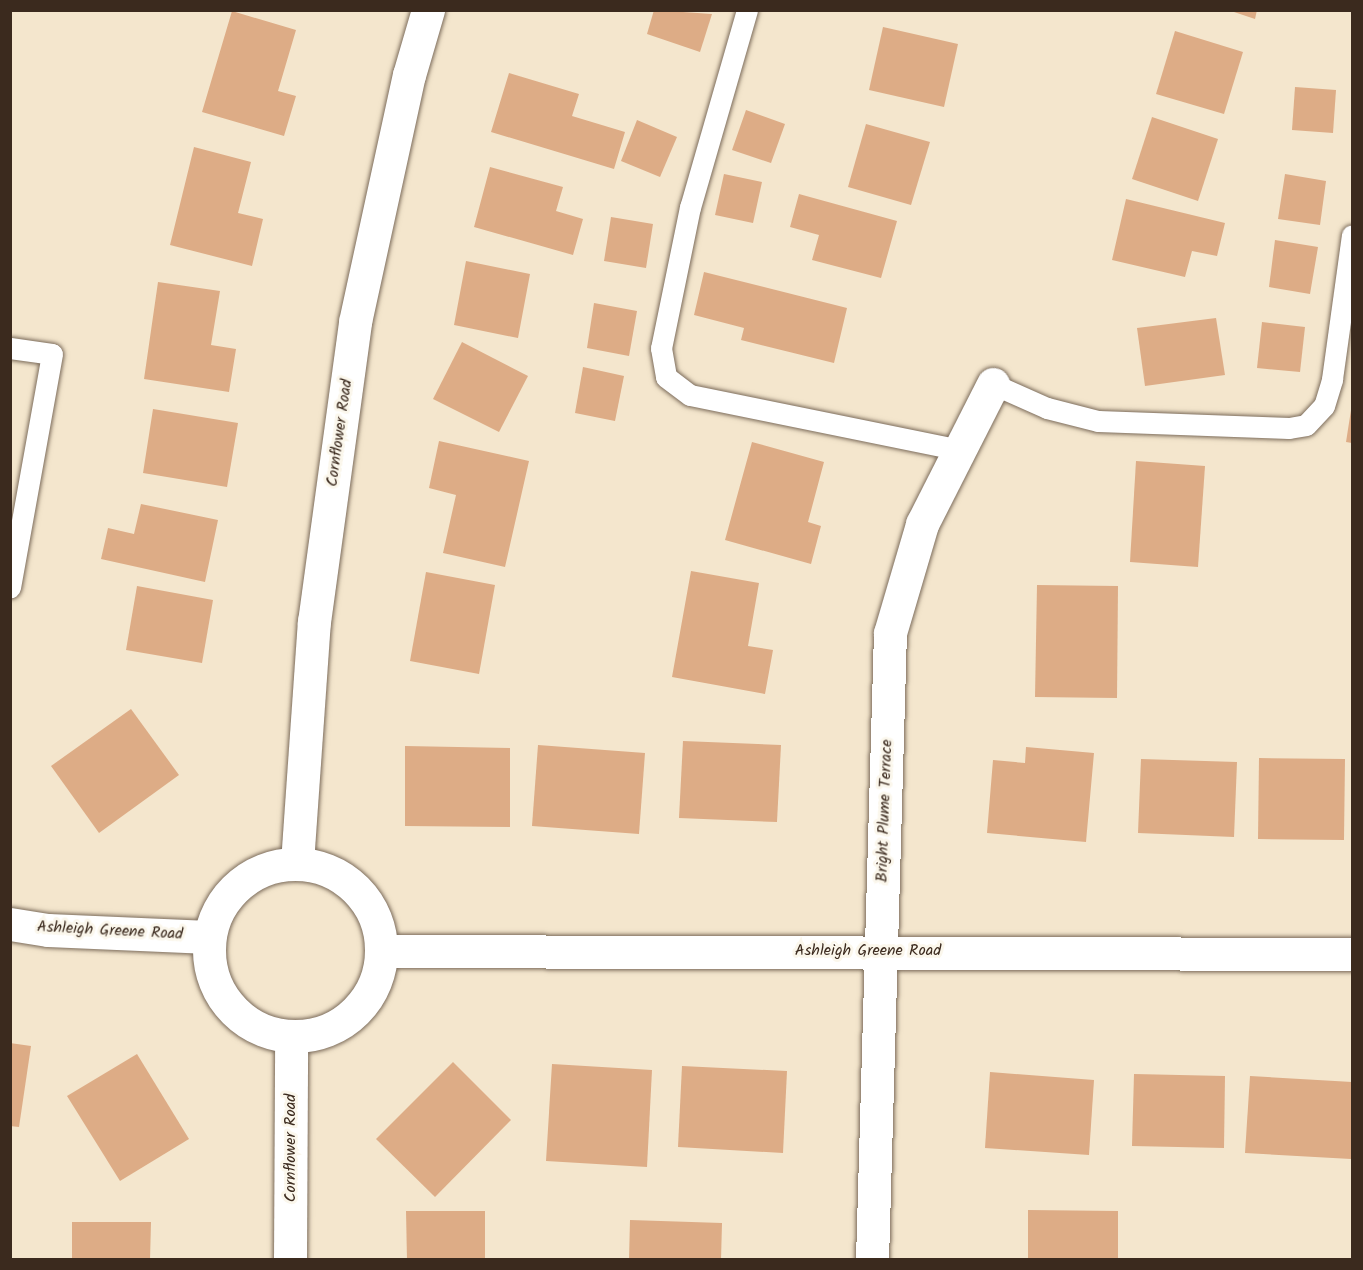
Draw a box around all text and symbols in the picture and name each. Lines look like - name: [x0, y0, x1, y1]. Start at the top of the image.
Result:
- street label: Cornflower Road: [323, 378, 357, 488]
- street label: Bright Plume Terrace: [873, 739, 897, 883]
- street label: Ashleigh Greene Road: [36, 918, 184, 944]
- street label: Ashleigh Greene Road: [795, 941, 941, 961]
- street label: Cornflower Road: [281, 1094, 301, 1202]

